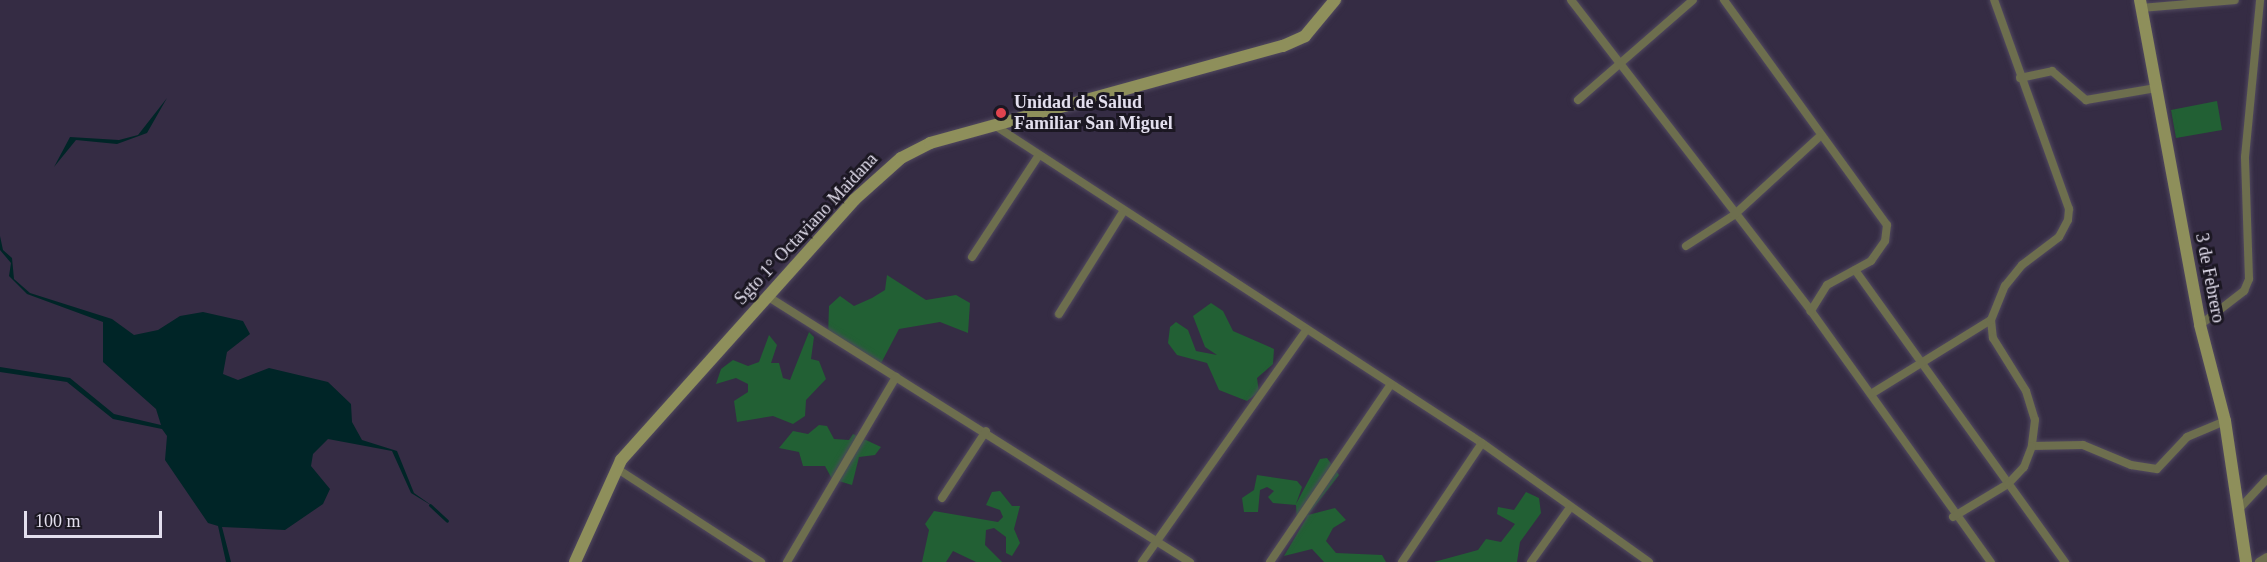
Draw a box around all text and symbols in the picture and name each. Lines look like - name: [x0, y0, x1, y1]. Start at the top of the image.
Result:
- place label: Unidad de Salud Familiar San Miguel: [1014, 92, 1173, 134]
- marker: Unidad de Salud Familiar San Miguel: [992, 104, 1010, 122]
- street label: Sgto 1° Octaviano Maidana: [730, 149, 882, 309]
- street label: 3 de Febrero: [2191, 231, 2229, 325]
- scale bar: [27, 499, 165, 537]
- text: 100 m: [35, 511, 81, 531]

